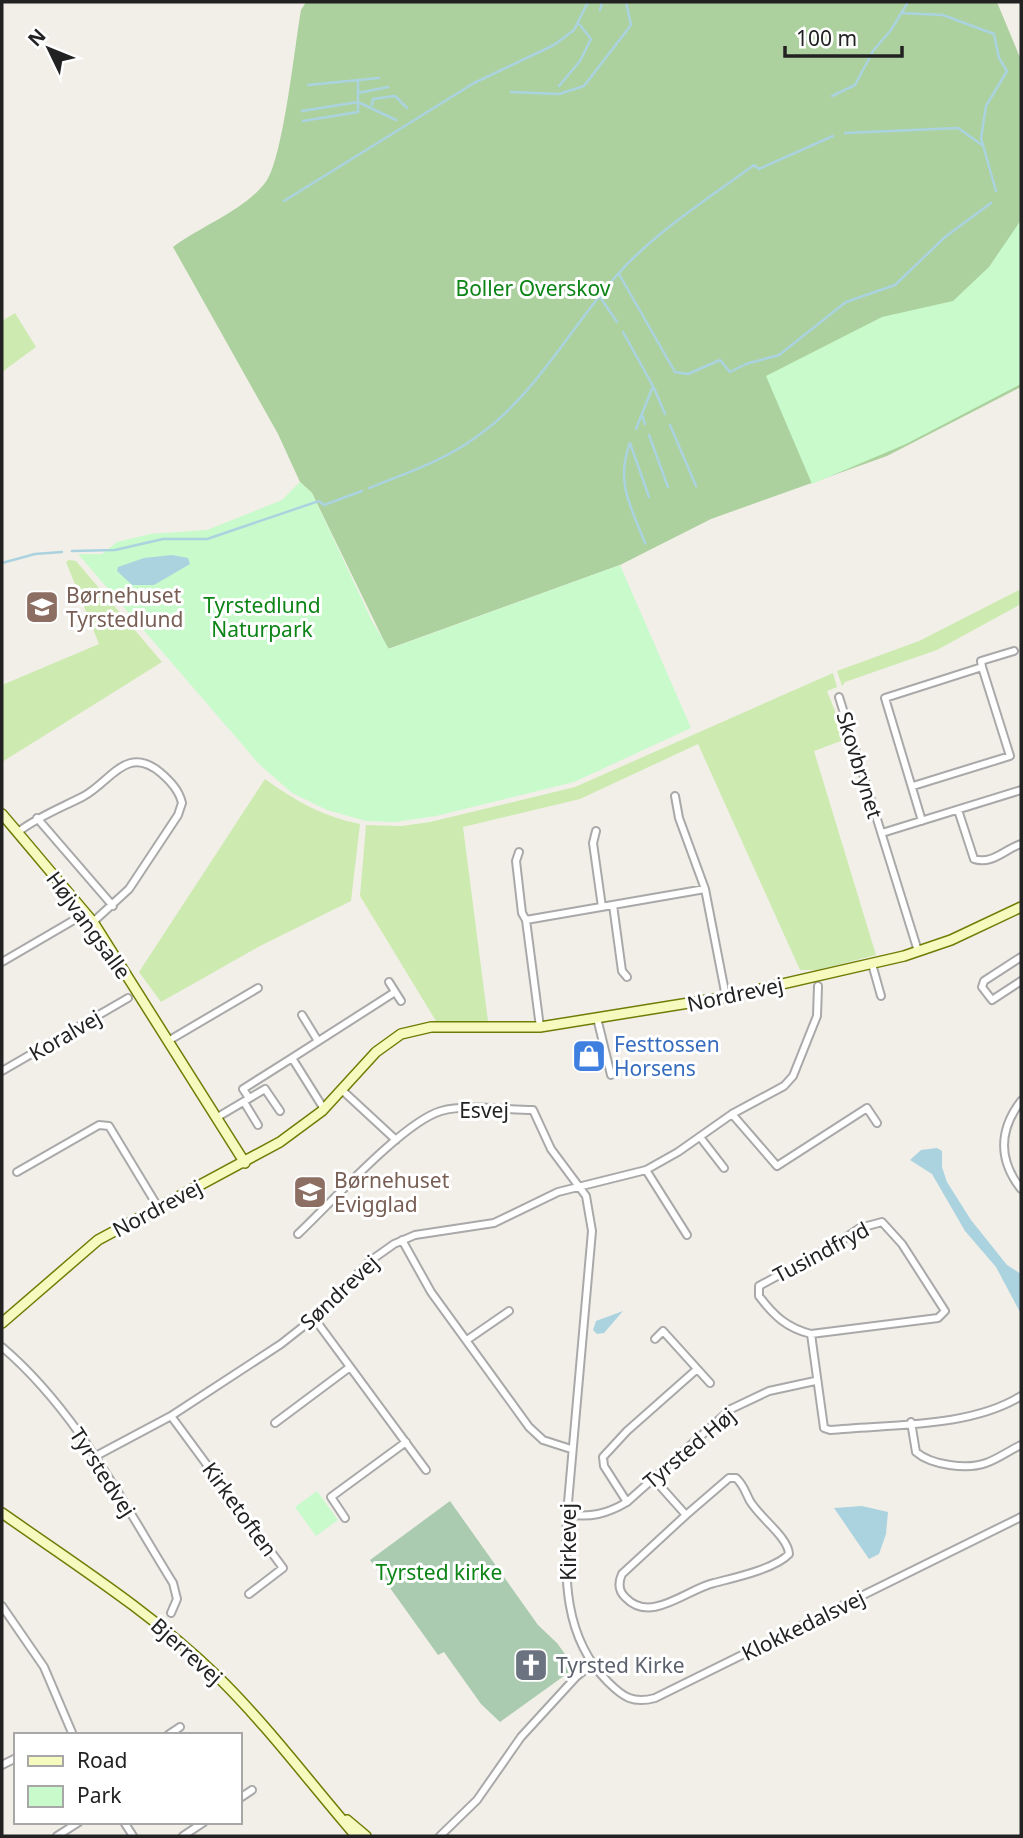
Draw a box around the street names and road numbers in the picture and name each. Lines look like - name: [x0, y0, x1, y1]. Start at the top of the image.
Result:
- street label: Skovbrynet: [830, 708, 890, 822]
- street label: Højvangsalle: [40, 866, 138, 984]
- street label: Nordrevej: [684, 970, 786, 1018]
- street label: Koralvej: [24, 1003, 106, 1067]
- street label: Esvej: [459, 1096, 509, 1124]
- street label: Nordrevej: [107, 1173, 207, 1243]
- street label: Tusindfryd: [768, 1215, 874, 1289]
- street label: Søndrevej: [294, 1248, 384, 1336]
- street label: Tyrsted Høj: [637, 1401, 741, 1495]
- street label: Tyrstedvej: [64, 1422, 142, 1522]
- street label: Kirketoften: [196, 1456, 284, 1562]
- street label: Kirkevej: [554, 1503, 582, 1581]
- street label: Klokkedalsvej: [737, 1583, 869, 1667]
- street label: Bjerrevej: [145, 1611, 229, 1691]

